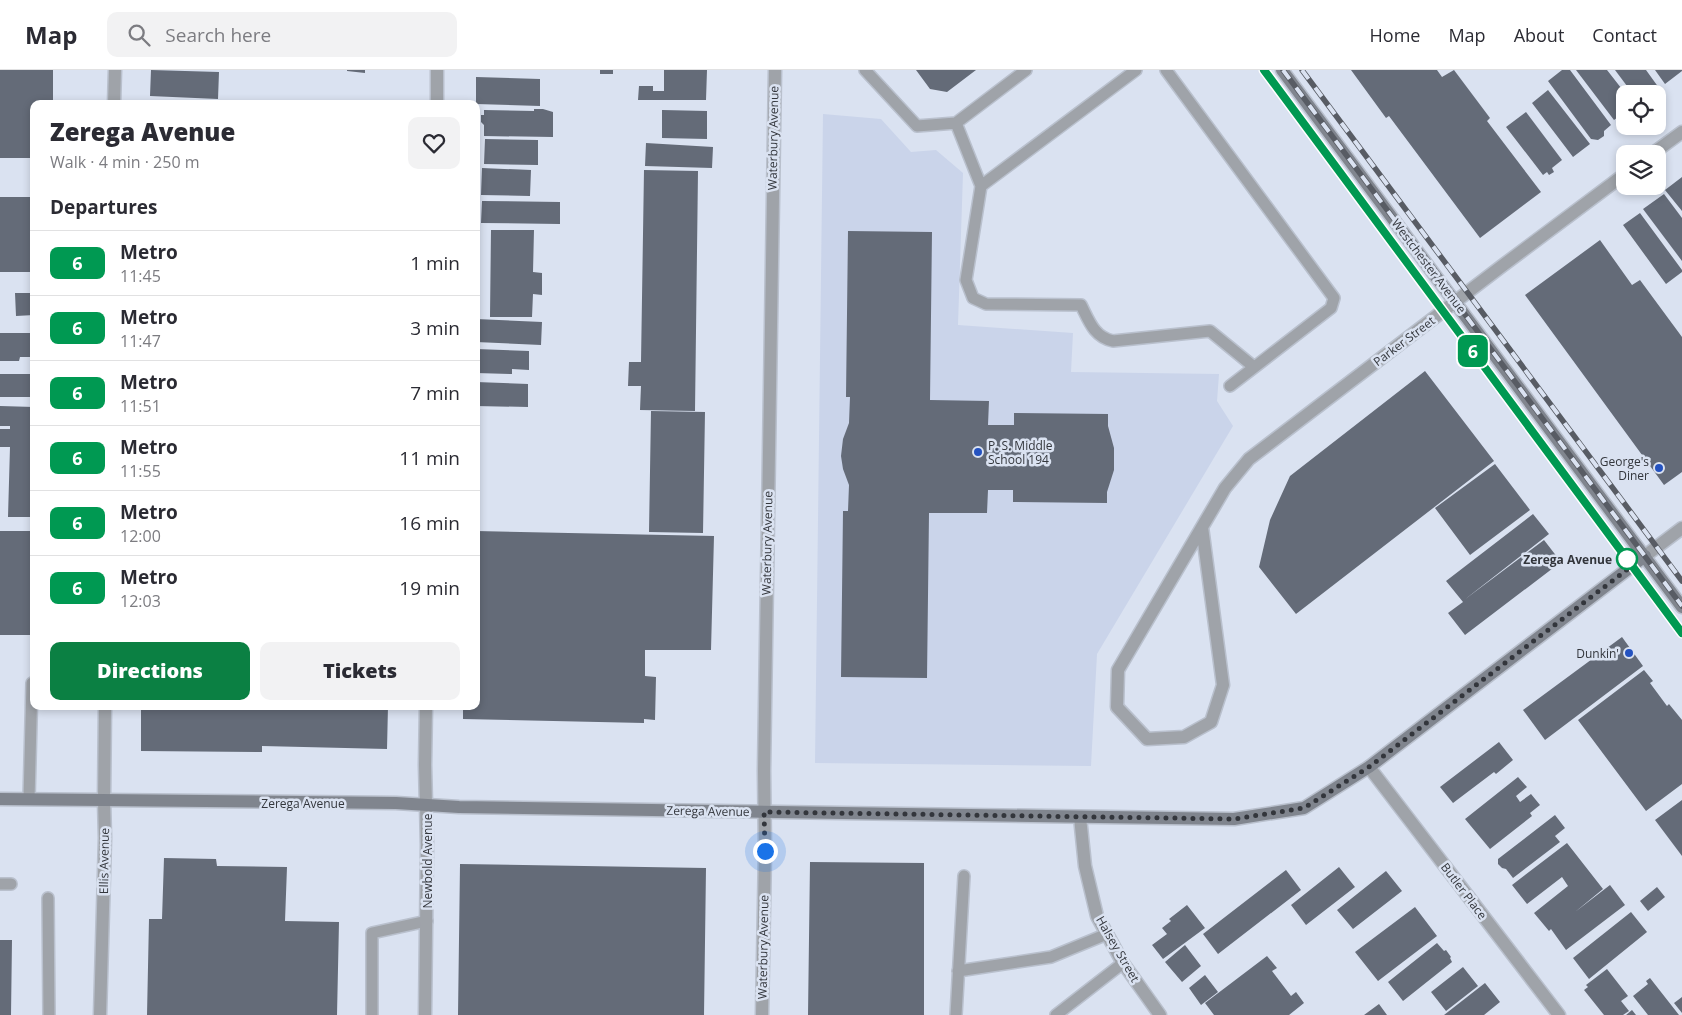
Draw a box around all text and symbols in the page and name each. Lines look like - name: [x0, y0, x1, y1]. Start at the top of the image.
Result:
- search box: [107, 12, 457, 57]
- text: Map: [25, 18, 77, 51]
- icon: search: [125, 21, 153, 49]
- text: Search here: [165, 22, 271, 48]
- text: Home: [1370, 23, 1420, 47]
- text: Map: [1448, 23, 1486, 47]
- text: About: [1514, 23, 1564, 47]
- text: Contact: [1592, 23, 1657, 47]
- map controls: [1616, 85, 1666, 195]
- button: locate: [1616, 85, 1666, 135]
- street label: Waterbury Avenue: [764, 86, 782, 190]
- text: Zerega Avenue: [50, 115, 235, 148]
- button: heart: [408, 117, 460, 169]
- button: layers: [1616, 145, 1666, 195]
- text: Walk · 4 min · 250 m: [50, 151, 200, 173]
- text: Departures: [50, 194, 157, 220]
- street label: Westchester Avenue: [1388, 215, 1470, 317]
- text: Metro: [120, 239, 178, 265]
- text: 1 min: [410, 250, 460, 276]
- text: 6: [72, 251, 83, 275]
- text: 11:45: [120, 265, 161, 287]
- text: Metro: [120, 304, 178, 330]
- street label: Parker Street: [1370, 312, 1438, 370]
- text: 3 min: [410, 315, 460, 341]
- text: 6: [72, 316, 83, 340]
- text: 11:47: [120, 330, 161, 352]
- line badge: 6: [1457, 335, 1489, 367]
- text: 6: [1468, 339, 1478, 363]
- text: Metro: [120, 369, 178, 395]
- text: 7 min: [410, 380, 460, 406]
- text: 6: [72, 381, 83, 405]
- text: 11:51: [120, 395, 161, 417]
- text: Metro: [120, 434, 178, 460]
- place label: P. S. Middle School 194: [988, 437, 1053, 468]
- text: 11 min: [399, 445, 460, 471]
- text: 6: [72, 446, 83, 470]
- marker: P. S. Middle School 194: [972, 446, 984, 458]
- place label: George's Diner: [1600, 453, 1649, 484]
- text: 11:55: [120, 460, 161, 482]
- marker: George's Diner: [1653, 462, 1665, 474]
- street label: Waterbury Avenue: [758, 491, 776, 595]
- text: Metro: [120, 499, 178, 525]
- text: 16 min: [399, 510, 460, 536]
- text: 6: [72, 511, 83, 535]
- text: 12:00: [120, 525, 161, 547]
- marker: Zerega Avenue: [1616, 548, 1638, 570]
- place label: Zerega Avenue: [1523, 551, 1612, 568]
- text: Metro: [120, 564, 178, 590]
- text: 19 min: [399, 575, 460, 601]
- text: 6: [72, 576, 83, 600]
- text: 12:03: [120, 590, 161, 612]
- button: Directions: [50, 642, 250, 700]
- button: Tickets: [260, 642, 460, 700]
- place label: Dunkin': [1576, 645, 1619, 662]
- marker: Dunkin': [1623, 647, 1635, 659]
- street label: Zerega Avenue: [261, 795, 345, 812]
- street label: Zerega Avenue: [666, 802, 750, 820]
- street label: Newbold Avenue: [419, 813, 436, 908]
- street label: Ellis Avenue: [95, 827, 113, 894]
- your location: [753, 839, 778, 864]
- street label: Butler Place: [1437, 859, 1491, 923]
- street label: Waterbury Avenue: [754, 895, 772, 999]
- street label: Halsey Street: [1092, 913, 1144, 985]

